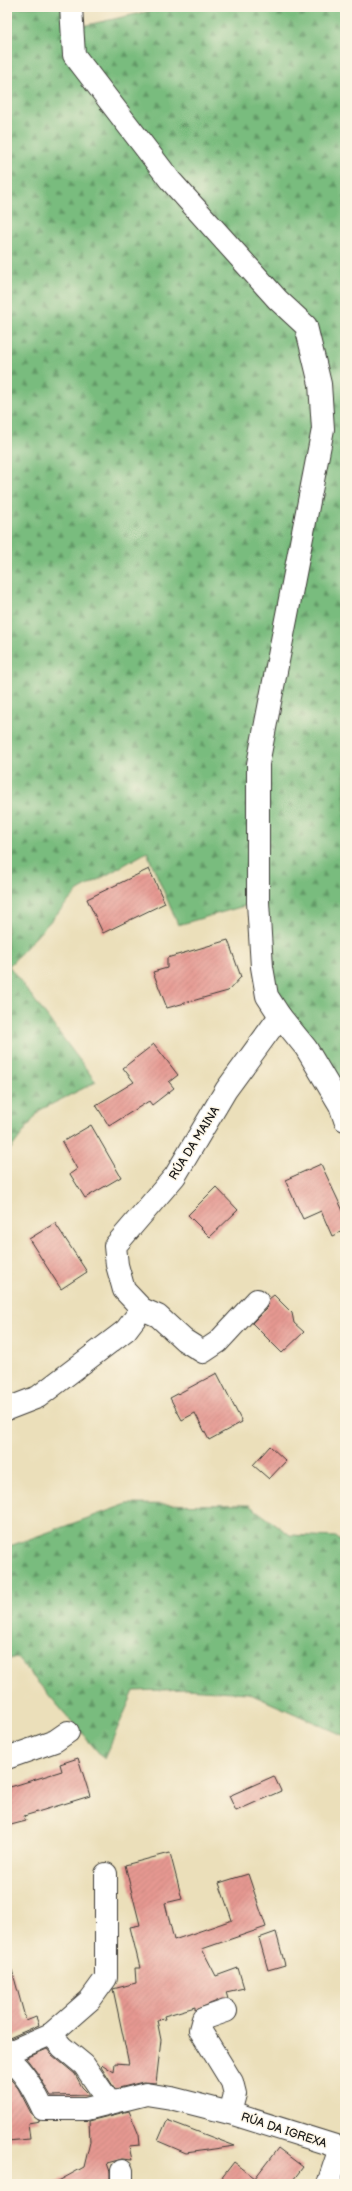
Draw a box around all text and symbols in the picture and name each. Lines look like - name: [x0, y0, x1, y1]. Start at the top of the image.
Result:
- street label: RÚA DA MAINA: [164, 1102, 223, 1183]
- street label: RÚA DA IGREXA: [239, 2108, 330, 2152]

